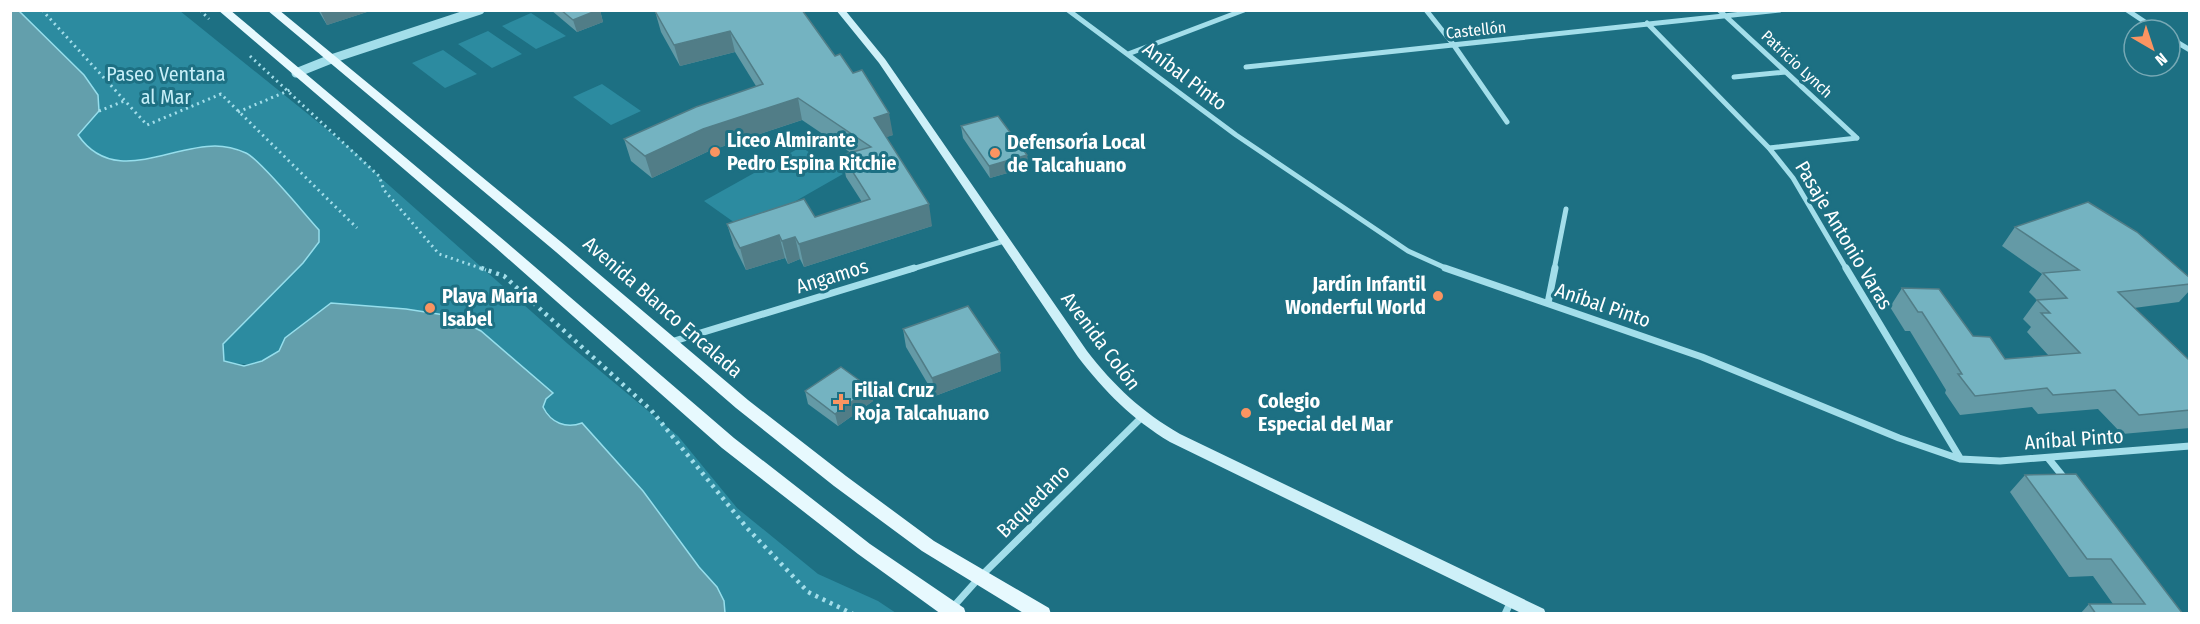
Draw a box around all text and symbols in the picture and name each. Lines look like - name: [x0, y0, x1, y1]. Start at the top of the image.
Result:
- street label: Castellón: [1445, 17, 1507, 43]
- north arrow: [2122, 18, 2182, 78]
- street label: Patricio Lynch: [1758, 26, 1836, 102]
- street label: Aníbal Pinto: [1138, 37, 1232, 115]
- text: N: [2151, 49, 2171, 70]
- park label: Paseo Ventana al Mar: [106, 62, 226, 109]
- place label: Liceo Almirante Pedro Espina Ritchie: [727, 128, 896, 175]
- place label: Defensoría Local de Talcahuano: [1007, 130, 1146, 177]
- marker: Liceo Almirante Pedro Espina Ritchie: [708, 145, 722, 159]
- marker: Defensoría Local de Talcahuano: [988, 146, 1002, 160]
- street label: Pasaje Antonio Varas: [1790, 156, 1898, 314]
- street label: Avenida Blanco Encalada: [579, 231, 747, 383]
- street label: Angamos: [793, 254, 871, 298]
- place label: Jardín Infantil Wonderful World: [1285, 272, 1427, 319]
- street label: Aníbal Pinto: [1552, 278, 1654, 332]
- place label: Playa María Isabel: [442, 284, 538, 331]
- street label: Avenida Colón: [1056, 287, 1146, 395]
- marker: Jardín Infantil Wonderful World: [1431, 289, 1445, 303]
- marker: Playa María Isabel: [423, 301, 437, 315]
- place label: Filial Cruz Roja Talcahuano: [854, 378, 990, 425]
- place label: Colegio Especial del Mar: [1258, 389, 1393, 436]
- marker: Filial Cruz Roja Talcahuano: [832, 393, 850, 411]
- marker: Colegio Especial del Mar: [1239, 406, 1253, 420]
- street label: Aníbal Pinto: [2024, 424, 2124, 454]
- street label: Baquedano: [991, 459, 1075, 543]

